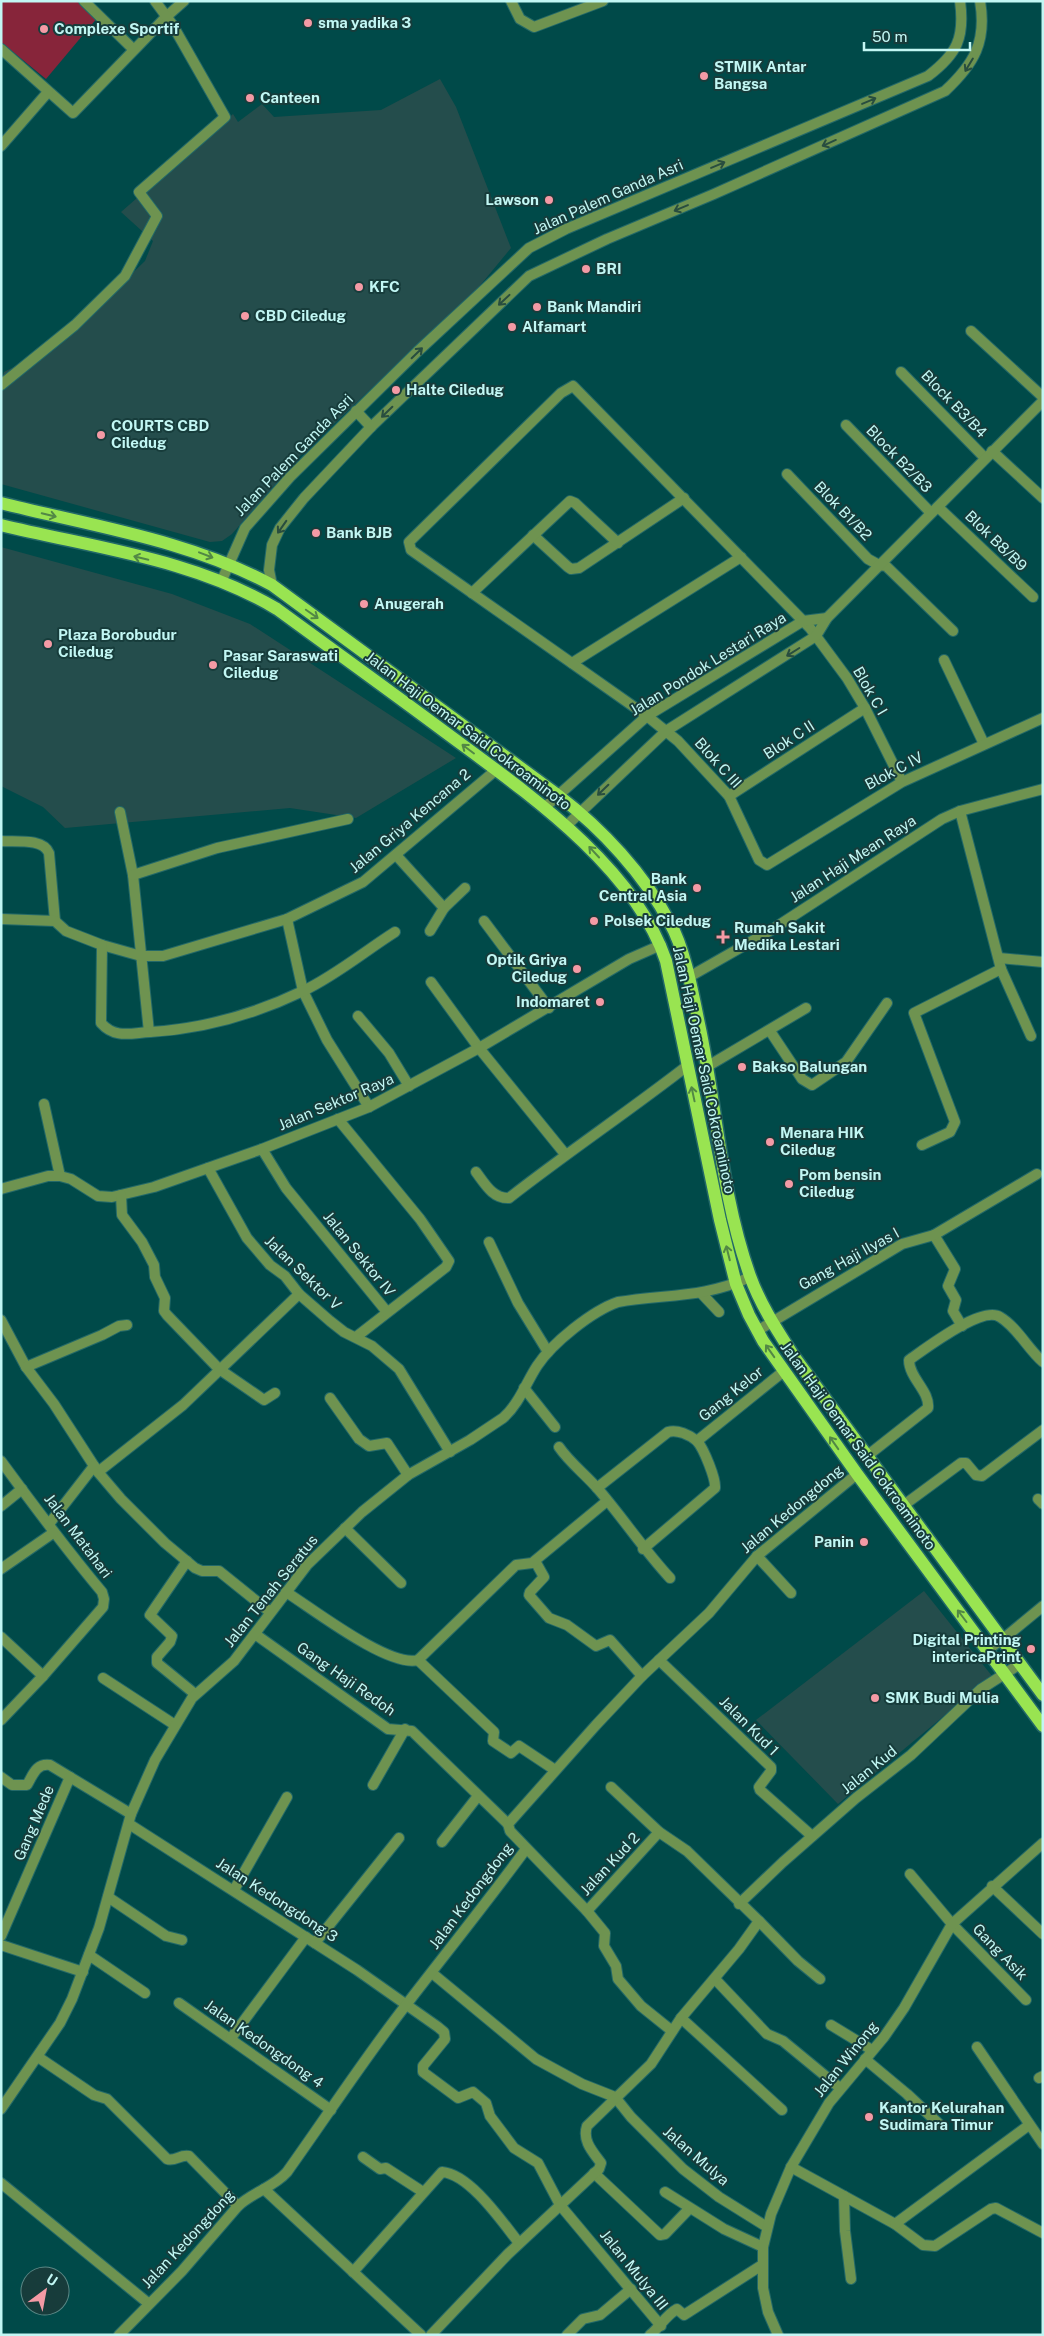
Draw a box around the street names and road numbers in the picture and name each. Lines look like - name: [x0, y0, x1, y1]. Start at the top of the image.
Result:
- street label: Jalan Palem Ganda Asri: [530, 156, 686, 237]
- street label: Block B3/B4: [918, 366, 991, 441]
- street label: Jalan Palem Ganda Asri: [231, 390, 356, 519]
- street label: Block B2/B3: [863, 422, 936, 496]
- street label: Blok B1/B2: [811, 478, 876, 544]
- street label: Blok B8/B9: [962, 507, 1031, 574]
- street label: Jalan Pondok Lestari Raya: [626, 608, 789, 719]
- street label: Jalan Haji Oemar Said Cokroaminoto: [362, 648, 574, 813]
- street label: Blok C I: [850, 664, 891, 718]
- street label: Blok C II: [760, 717, 817, 762]
- street label: Blok C III: [691, 734, 745, 791]
- street label: Blok C IV: [862, 748, 926, 793]
- street label: Jalan Griya Kencana 2: [346, 765, 474, 876]
- street label: Jalan Haji Mean Raya: [787, 812, 919, 906]
- street label: Jalan Haji Oemar Said Cokroaminoto: [670, 945, 739, 1195]
- street label: Jalan Sektor Raya: [276, 1070, 396, 1134]
- street label: Jalan Sektor IV: [320, 1208, 399, 1299]
- street label: Gang Haji Ilyas I: [796, 1224, 902, 1293]
- street label: Jalan Sektor V: [262, 1232, 345, 1313]
- street label: Jalan Haji Oemar Said Cokroaminoto: [777, 1339, 939, 1553]
- street label: Gang Kelor: [695, 1362, 766, 1425]
- street label: Jalan Kedongdong: [737, 1461, 846, 1556]
- street label: Jalan Matahari: [41, 1490, 116, 1581]
- street label: Jalan Tenah Seratus: [220, 1531, 321, 1650]
- street label: Gang Haji Redoh: [294, 1638, 399, 1719]
- street label: Jalan Kud 1: [716, 1693, 782, 1759]
- street label: Jalan Kud: [837, 1742, 900, 1797]
- street label: Gang Mede: [10, 1783, 57, 1863]
- street label: Jalan Kud 2: [576, 1829, 643, 1898]
- street label: Jalan Kedongdong: [425, 1839, 516, 1952]
- street label: Jalan Kedongdong 3: [213, 1854, 341, 1945]
- street label: Gang Asik: [970, 1920, 1031, 1983]
- street label: Jalan Kedongdong 4: [202, 1996, 327, 2091]
- street label: Jalan Winong: [810, 2018, 881, 2100]
- street label: Jalan Mulya: [660, 2122, 733, 2189]
- street label: Jalan Kedongdong: [138, 2186, 238, 2291]
- street label: Jalan Mulya III: [597, 2226, 672, 2313]

